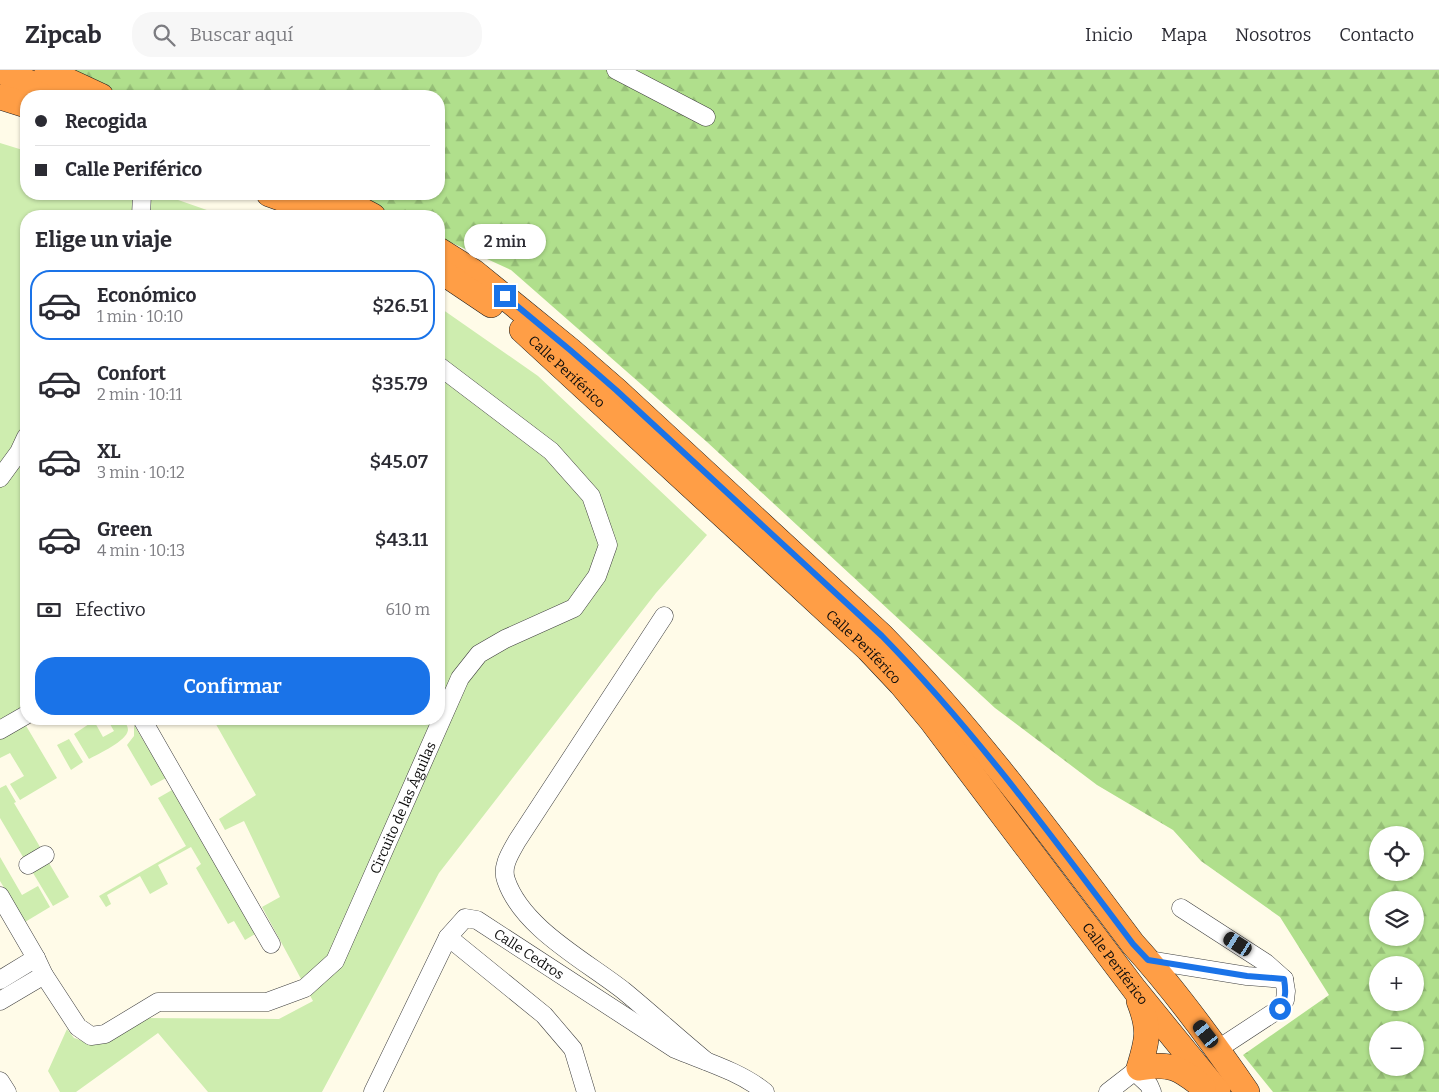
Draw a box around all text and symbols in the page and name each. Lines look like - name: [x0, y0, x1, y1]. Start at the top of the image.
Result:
- search box: [132, 12, 482, 57]
- text: Zipcab: [25, 21, 102, 49]
- icon: search: [150, 21, 178, 49]
- text: Buscar aquí: [190, 23, 293, 46]
- text: Inicio: [1085, 24, 1133, 46]
- text: Mapa: [1161, 24, 1207, 46]
- text: Nosotros: [1235, 24, 1311, 46]
- text: Contacto: [1339, 24, 1414, 46]
- text: Recogida: [65, 110, 147, 133]
- text: Calle Periférico: [65, 158, 202, 181]
- callout: 2 min: [464, 224, 546, 258]
- text: Elige un viaje: [35, 226, 172, 253]
- text: 2 min: [484, 232, 526, 251]
- icon: car: [37, 283, 82, 328]
- text: Económico: [97, 284, 197, 307]
- route end: [494, 285, 516, 307]
- text: $26.51: [372, 294, 428, 317]
- text: 1 min · 10:10: [97, 307, 184, 326]
- street label: Calle Periférico: [524, 332, 609, 411]
- icon: car: [37, 361, 82, 406]
- text: Confort: [97, 362, 166, 385]
- text: $35.79: [371, 372, 428, 395]
- text: 2 min · 10:11: [97, 385, 182, 404]
- icon: car: [37, 439, 82, 484]
- text: XL: [97, 440, 121, 463]
- text: $45.07: [369, 450, 428, 473]
- text: 3 min · 10:12: [97, 463, 185, 482]
- icon: car: [37, 517, 82, 562]
- text: Green: [97, 518, 152, 541]
- text: $43.11: [375, 528, 428, 551]
- text: 4 min · 10:13: [97, 541, 185, 560]
- icon: cash: [35, 596, 63, 624]
- text: Efectivo: [75, 598, 146, 621]
- text: 610 m: [386, 600, 430, 619]
- street label: Calle Periférico: [822, 607, 904, 688]
- button: Confirmar: [35, 657, 430, 715]
- street label: Circuito de las Águilas: [367, 739, 440, 876]
- map controls: [1369, 826, 1424, 1076]
- button: locate: [1369, 826, 1424, 881]
- button: layers: [1369, 891, 1424, 946]
- street label: Calle Periférico: [1078, 920, 1152, 1008]
- street label: Calle Cedros: [491, 925, 567, 983]
- car: [1221, 930, 1254, 958]
- button: +: [1369, 956, 1424, 1011]
- route start: [1269, 998, 1291, 1020]
- car: [1190, 1018, 1221, 1050]
- button: −: [1369, 1021, 1424, 1076]

